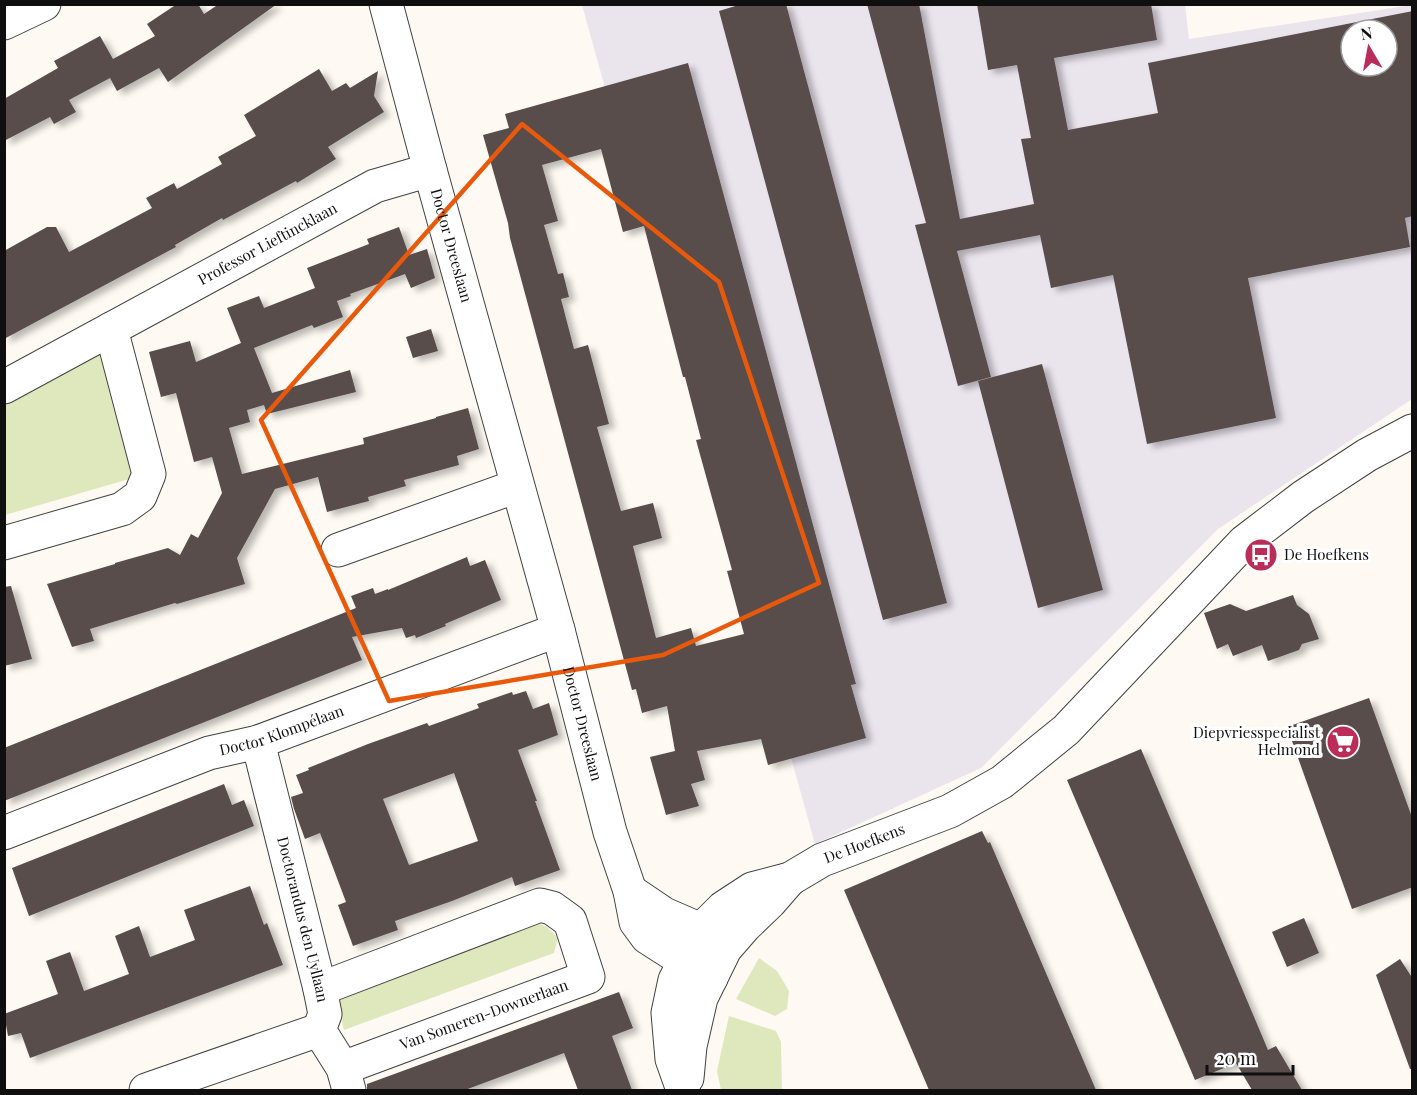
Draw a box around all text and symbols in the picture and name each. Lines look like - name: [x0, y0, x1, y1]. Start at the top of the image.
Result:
- north arrow: [1339, 18, 1399, 78]
- text: N: [1359, 21, 1374, 44]
- street label: Doctor Dreeslaan: [427, 186, 477, 304]
- street label: Professor Lieftincklaan: [194, 197, 340, 289]
- bus stop icon: De Hoefkens: [1243, 537, 1279, 573]
- place label: De Hoefkens: [1284, 544, 1369, 564]
- street label: Doctor Dreeslaan: [559, 664, 607, 783]
- street label: Doctor Klompélaan: [217, 700, 346, 759]
- place label: Diepvriesspecialist Helmond: [1193, 722, 1321, 759]
- supermarket icon: Diepvriesspecialist Helmond: [1325, 724, 1361, 760]
- street label: De Hoefkens: [821, 818, 907, 867]
- street label: Doctorandus den Uyllaan: [273, 834, 333, 1004]
- street label: Van Someren-Downerlaan: [396, 974, 571, 1054]
- scale bar: [1207, 1038, 1292, 1076]
- text: 20 m: [1216, 1046, 1256, 1070]

